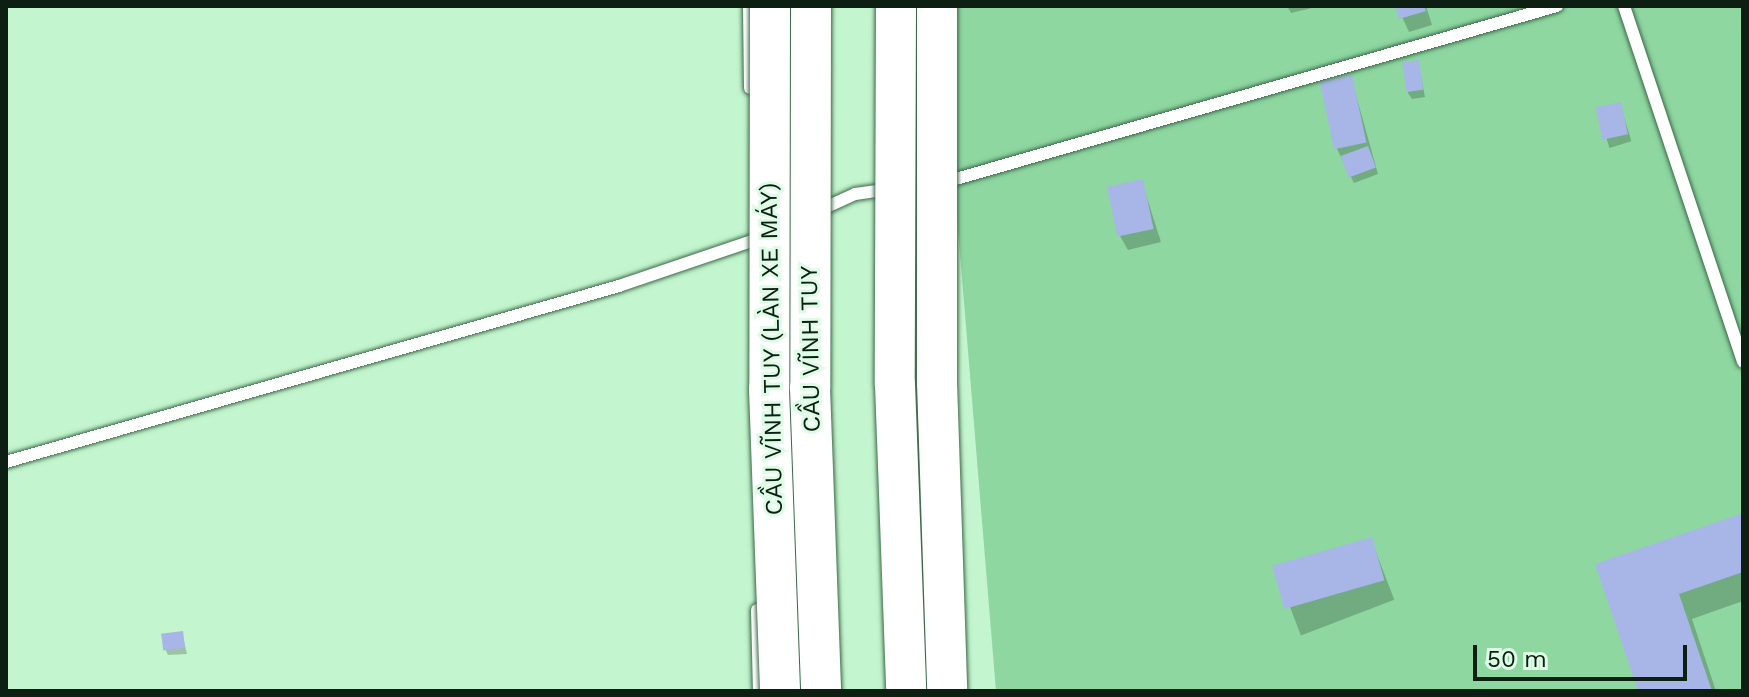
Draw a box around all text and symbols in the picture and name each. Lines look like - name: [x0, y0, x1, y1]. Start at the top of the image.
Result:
- street label: CẦU VĨNH TUY (LÀN XE MÁY): [755, 181, 789, 517]
- street label: CẦU VĨNH TUY: [795, 265, 827, 433]
- scale bar: [1477, 629, 1691, 679]
- text: 50 m: [1487, 645, 1547, 673]

